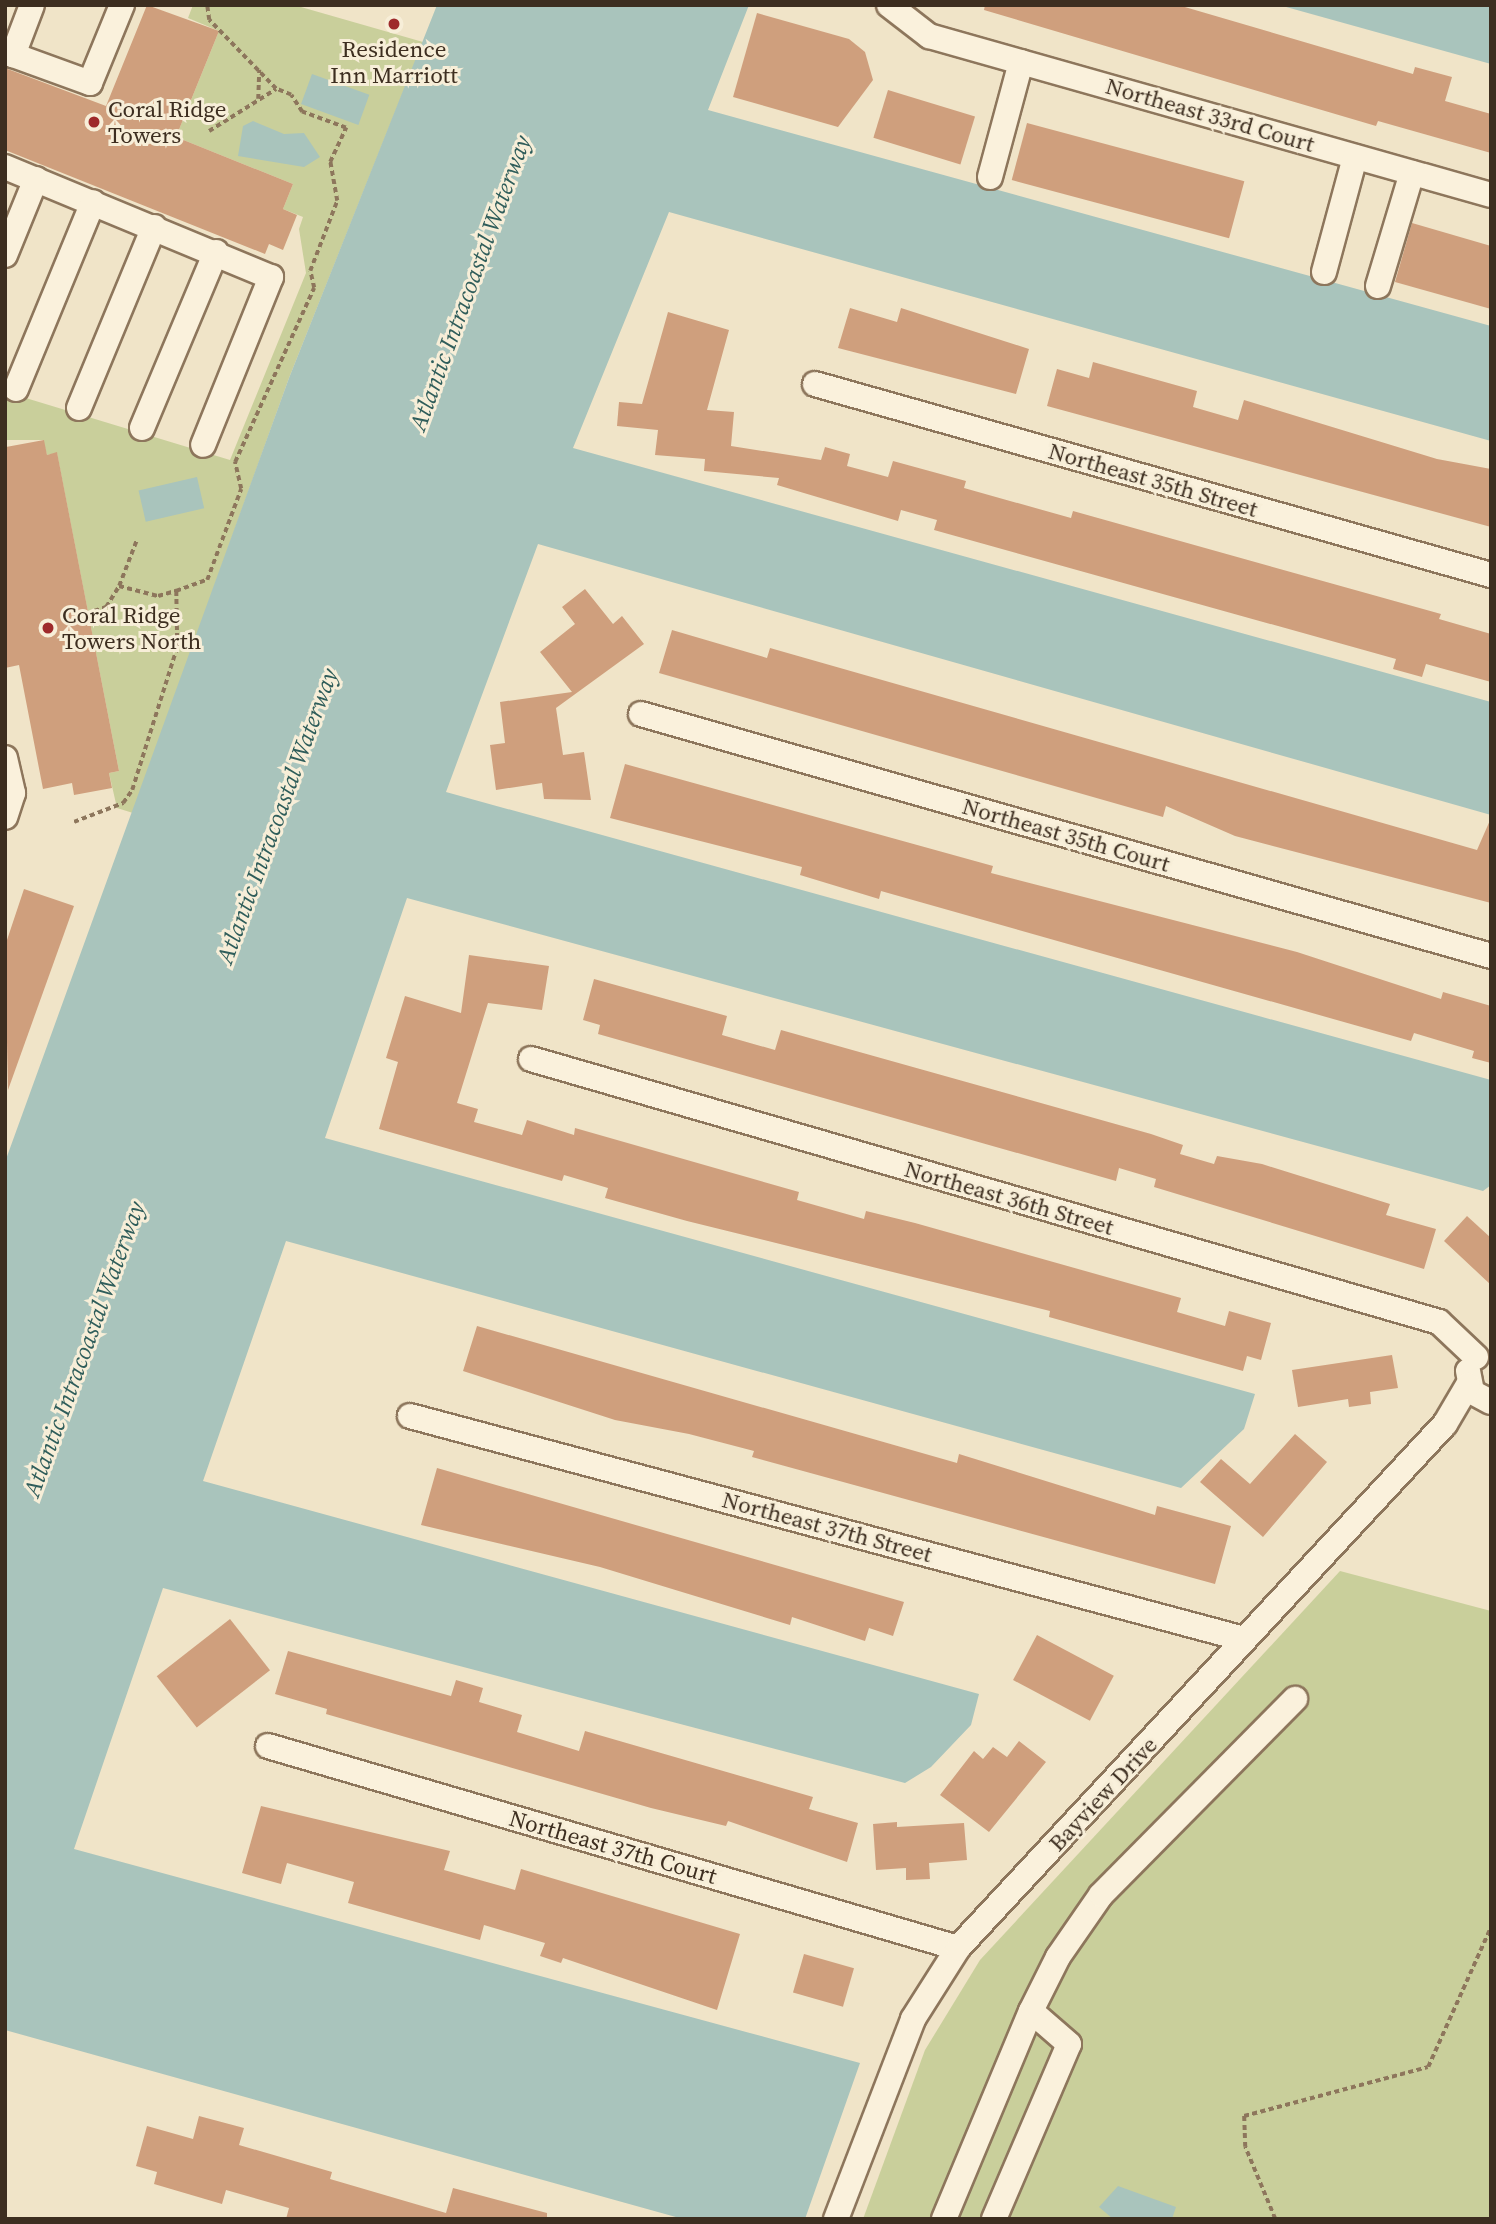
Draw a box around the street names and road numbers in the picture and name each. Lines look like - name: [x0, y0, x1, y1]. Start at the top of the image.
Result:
- street label: Northeast 33rd Court: [1103, 72, 1317, 158]
- street label: Northeast 35th Street: [1045, 437, 1261, 523]
- street label: Northeast 35th Court: [959, 792, 1173, 878]
- street label: Northeast 36th Street: [901, 1155, 1117, 1241]
- street label: Northeast 37th Street: [719, 1486, 935, 1568]
- street label: Bayview Drive: [1043, 1731, 1163, 1857]
- street label: Northeast 37th Court: [506, 1804, 720, 1890]

